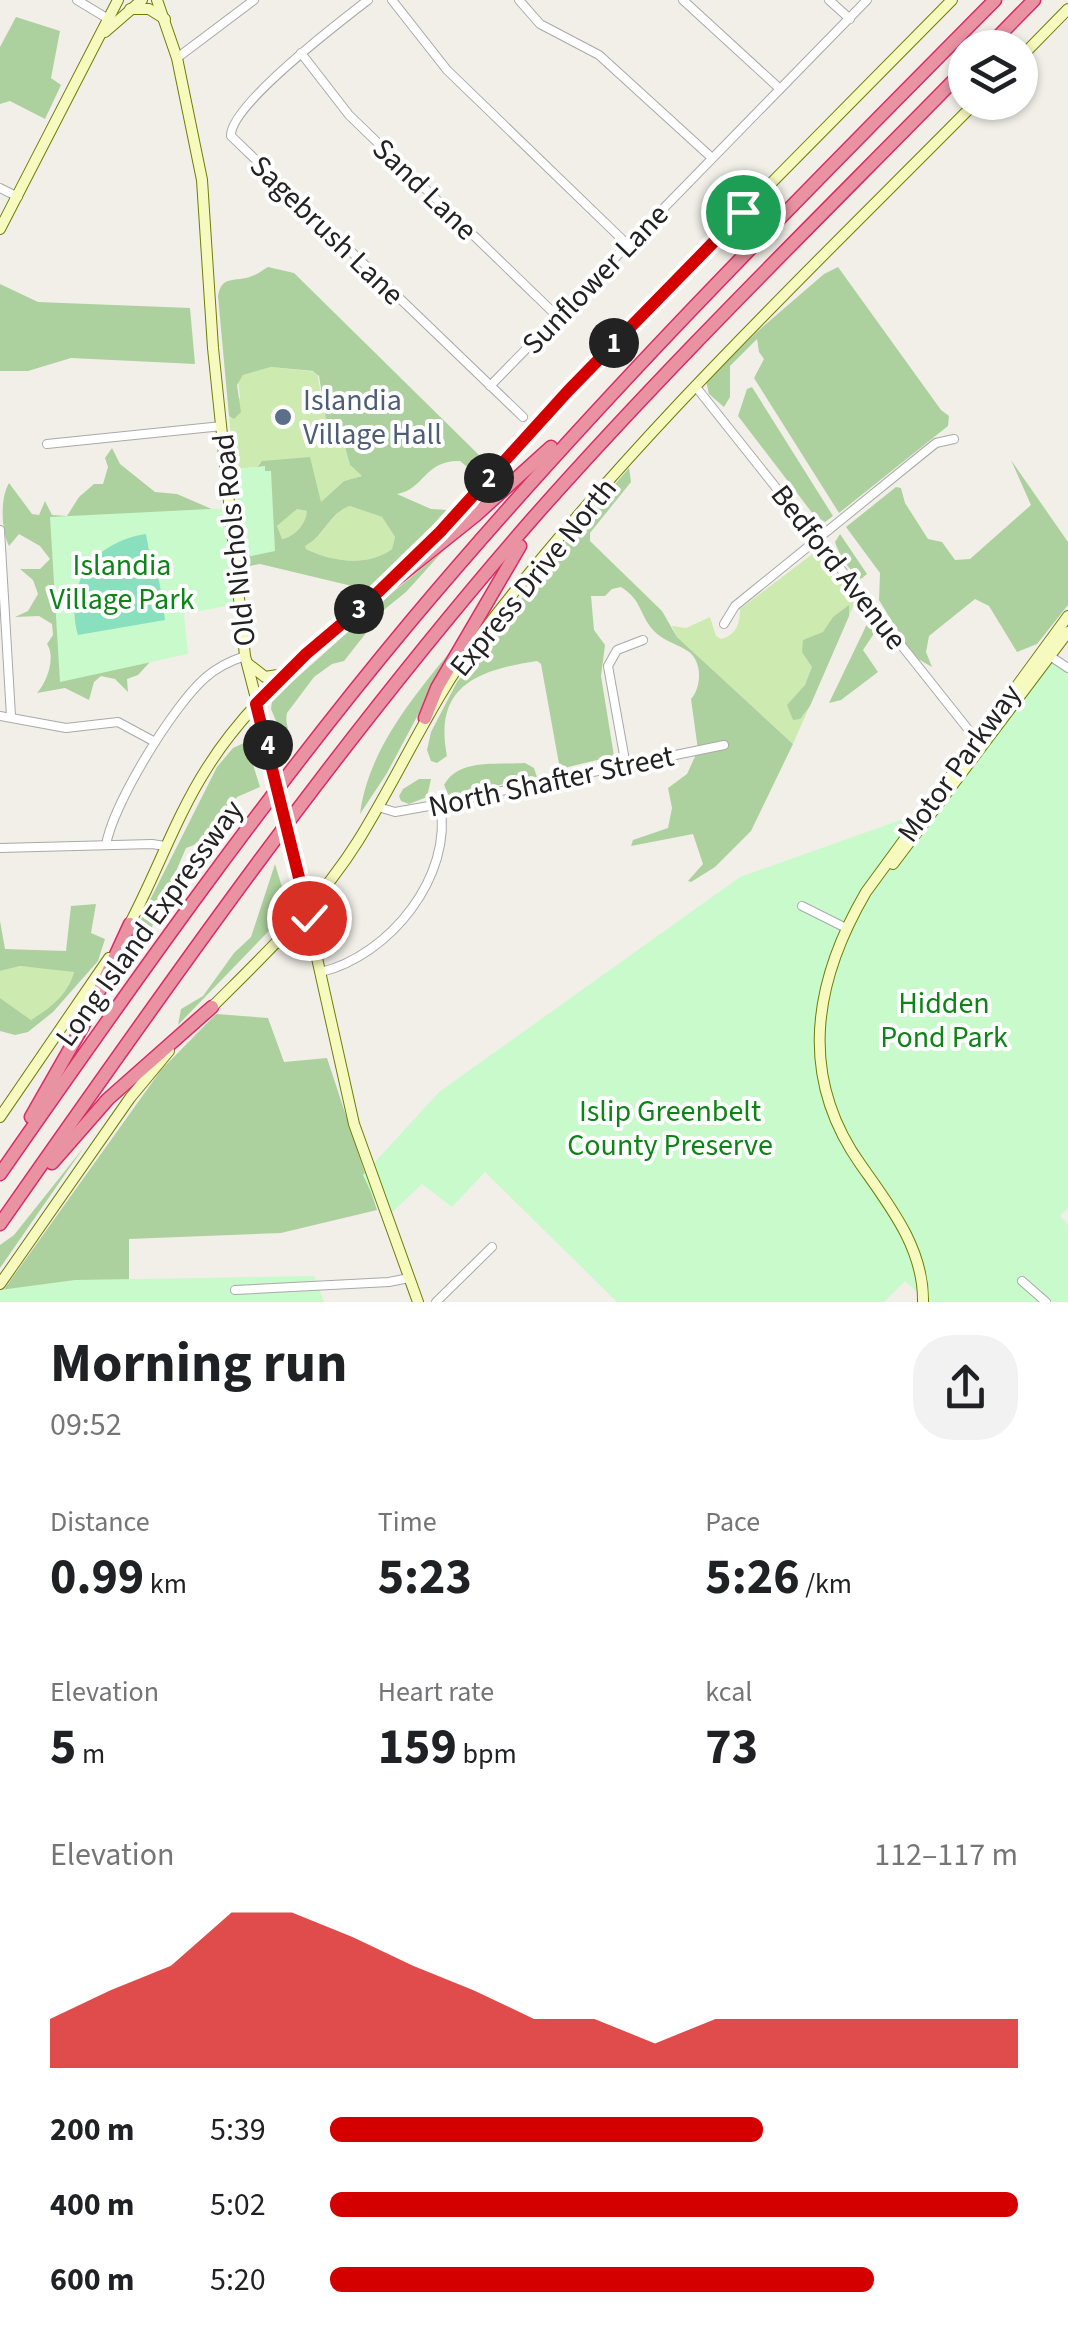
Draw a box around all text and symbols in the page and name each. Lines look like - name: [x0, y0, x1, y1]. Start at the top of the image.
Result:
- map controls: [948, 30, 1038, 120]
- button: layers: [948, 30, 1038, 120]
- street label: Sand Lane: [363, 128, 487, 250]
- street label: Sagebrush Lane: [240, 145, 413, 315]
- pin: [701, 170, 786, 255]
- icon: arrive: [716, 185, 771, 240]
- street label: Sunflower Lane: [512, 194, 679, 364]
- pin: 1: [589, 318, 639, 368]
- text: 1: [607, 323, 621, 363]
- place label: Islandia Village Hall: [303, 379, 442, 456]
- marker: Islandia Village Hall: [272, 406, 294, 428]
- street label: Old Nichols Road: [202, 431, 267, 649]
- pin: 2: [464, 453, 514, 503]
- text: 2: [482, 458, 496, 498]
- street label: Express Drive North: [440, 469, 627, 686]
- street label: Bedford Avenue: [760, 476, 917, 659]
- park label: Islandia Village Park: [50, 544, 195, 621]
- pin: 3: [334, 584, 384, 634]
- text: 3: [352, 589, 366, 629]
- street label: Motor Parkway: [887, 675, 1032, 851]
- pin: 4: [243, 720, 293, 770]
- text: 4: [261, 725, 275, 765]
- street label: North Shafter Street: [424, 734, 678, 828]
- street label: Long Island Expressway: [45, 791, 254, 1056]
- pin: [267, 876, 352, 961]
- icon: check: [282, 891, 337, 946]
- park label: Hidden Pond Park: [880, 982, 1008, 1059]
- park label: Islip Greenbelt County Preserve: [567, 1090, 773, 1167]
- text: Morning run: [50, 1325, 347, 1403]
- button: share: [913, 1335, 1018, 1440]
- text: 09:52: [50, 1402, 122, 1448]
- text: Distance: [50, 1502, 150, 1542]
- text: Time: [378, 1502, 437, 1542]
- text: Pace: [705, 1502, 760, 1542]
- text: 0.99: [50, 1542, 144, 1613]
- text: 5:23: [378, 1542, 472, 1613]
- text: 5:26: [705, 1542, 800, 1613]
- text: km: [144, 1564, 187, 1604]
- text: /km: [800, 1564, 852, 1604]
- text: Elevation: [50, 1672, 159, 1712]
- text: Heart rate: [378, 1672, 494, 1712]
- text: kcal: [705, 1672, 752, 1712]
- text: 5: [50, 1712, 76, 1783]
- text: 159: [378, 1712, 457, 1783]
- text: 73: [705, 1712, 758, 1783]
- text: m: [76, 1734, 105, 1774]
- text: bpm: [457, 1734, 517, 1774]
- text: Elevation: [50, 1832, 175, 1878]
- text: 112–117 m: [874, 1832, 1018, 1878]
- text: 200 m: [50, 2107, 135, 2153]
- text: 5:39: [210, 2107, 266, 2153]
- text: 400 m: [50, 2182, 135, 2228]
- text: 5:02: [210, 2182, 266, 2228]
- text: 600 m: [50, 2257, 135, 2303]
- text: 5:20: [210, 2257, 266, 2303]

